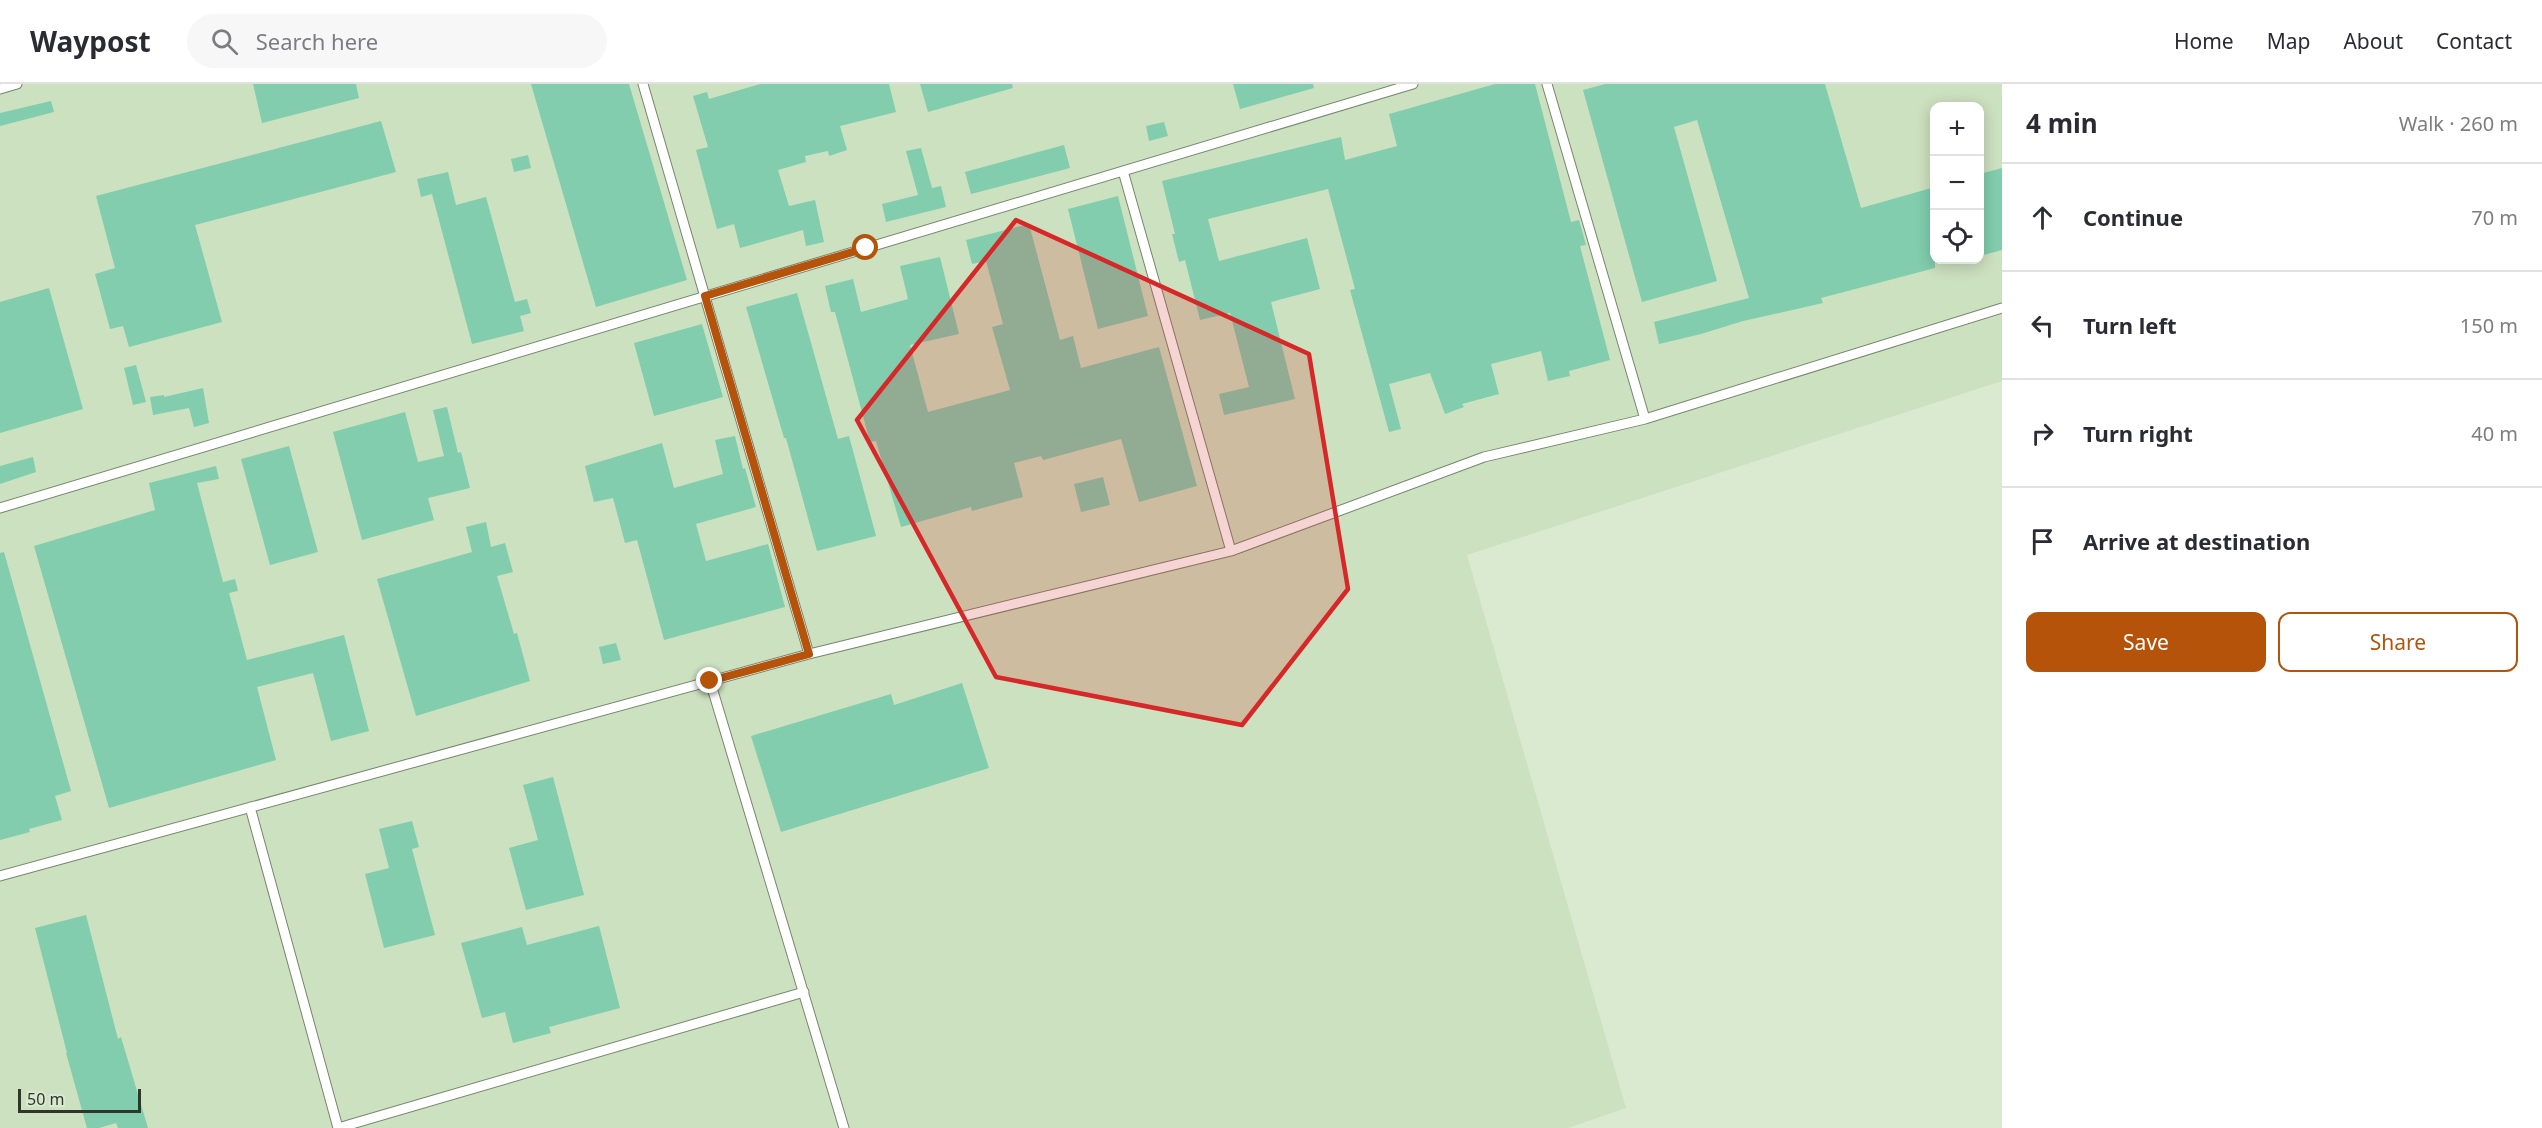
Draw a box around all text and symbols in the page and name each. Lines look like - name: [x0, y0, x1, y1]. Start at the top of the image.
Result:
- search box: [187, 14, 607, 68]
- text: Waypost: [30, 22, 151, 60]
- icon: search: [208, 25, 241, 58]
- text: Search here: [256, 26, 378, 56]
- text: Home: [2174, 27, 2234, 55]
- text: Map: [2267, 27, 2310, 55]
- text: About: [2343, 27, 2403, 55]
- text: Contact: [2436, 27, 2512, 55]
- map controls: [1930, 102, 1984, 264]
- button: +: [1930, 102, 1984, 156]
- text: 4 min: [2026, 105, 2098, 141]
- text: Walk · 260 m: [2399, 110, 2518, 137]
- button: −: [1930, 156, 1984, 210]
- icon: ahead: [2026, 201, 2059, 234]
- text: Continue: [2083, 202, 2183, 232]
- text: 70 m: [2471, 204, 2518, 231]
- button: locate: [1930, 210, 1984, 264]
- route start: [852, 234, 878, 260]
- icon: left: [2026, 309, 2059, 342]
- text: Turn left: [2083, 310, 2177, 340]
- text: 150 m: [2460, 312, 2518, 339]
- icon: right: [2026, 417, 2059, 450]
- text: Turn right: [2083, 418, 2193, 448]
- text: 40 m: [2471, 420, 2518, 447]
- icon: arrive: [2026, 525, 2059, 558]
- text: Arrive at destination: [2083, 526, 2310, 556]
- button: Save: [2026, 612, 2266, 672]
- button: Share: [2278, 612, 2518, 672]
- route end: [696, 667, 722, 693]
- scale bar: [18, 1086, 141, 1114]
- text: 50 m: [27, 1088, 64, 1110]

